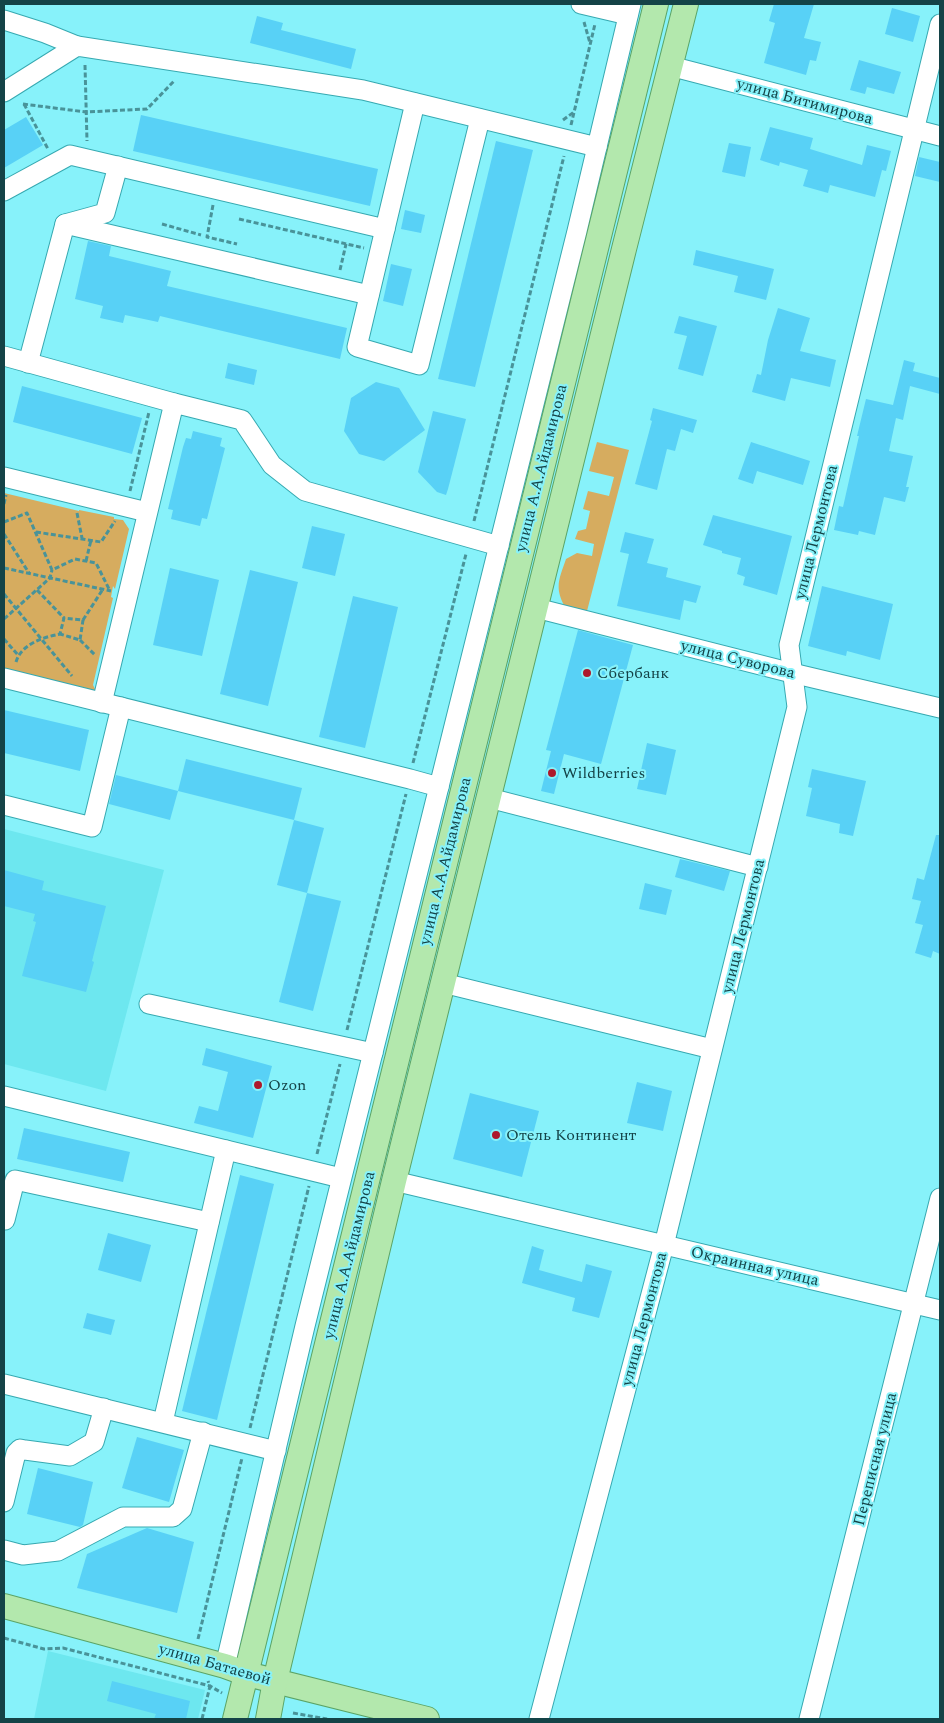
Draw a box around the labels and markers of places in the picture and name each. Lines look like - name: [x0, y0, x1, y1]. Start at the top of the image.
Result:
- place label: Сбербанк: [597, 661, 669, 685]
- marker: Сбербанк: [581, 667, 593, 679]
- place label: Wildberries: [562, 761, 645, 785]
- marker: Wildberries: [546, 767, 558, 779]
- place label: Ozon: [268, 1073, 306, 1097]
- marker: Ozon: [252, 1079, 264, 1091]
- place label: Отель Континент: [506, 1123, 637, 1147]
- marker: Отель Континент: [490, 1129, 502, 1141]

